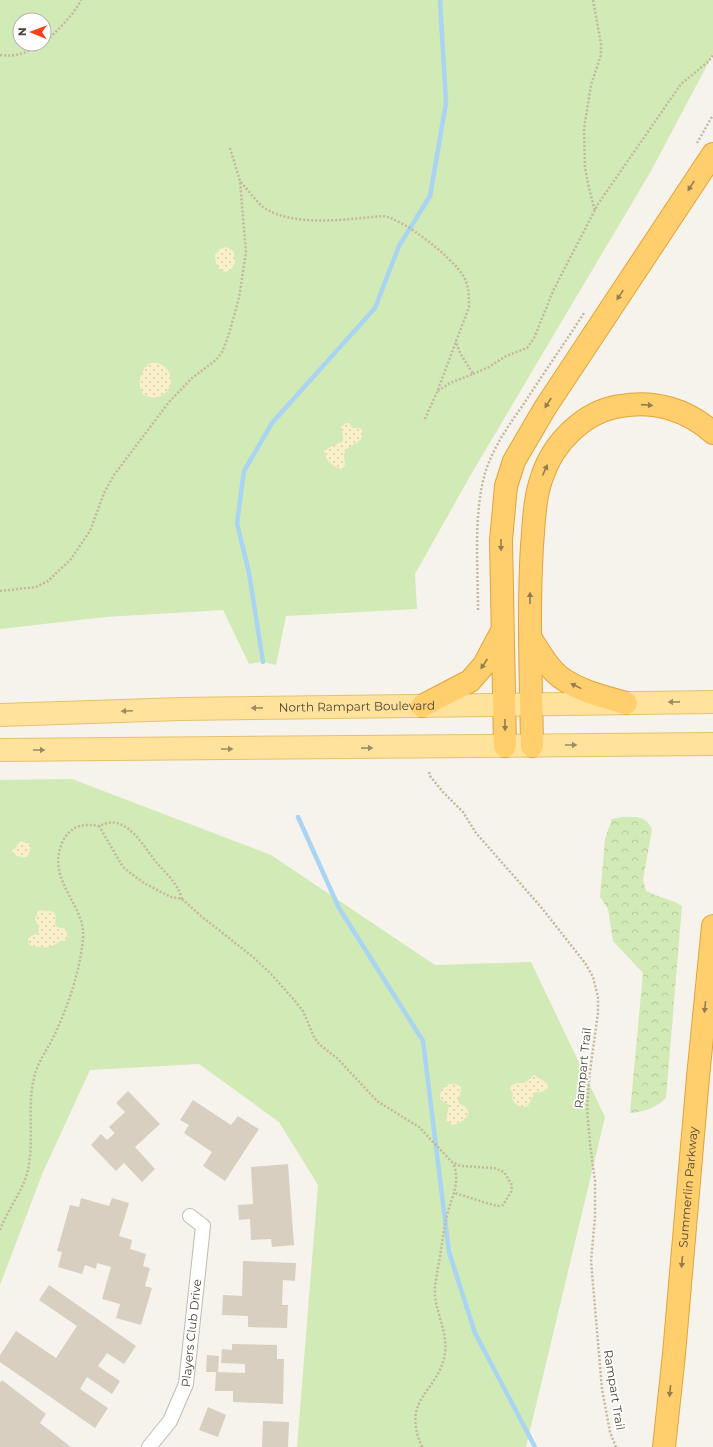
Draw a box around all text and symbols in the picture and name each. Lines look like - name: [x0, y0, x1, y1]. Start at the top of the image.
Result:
- north arrow: [12, 12, 52, 52]
- text: N: [15, 27, 29, 36]
- one-way arrow: [688, 180, 695, 192]
- one-way arrow: [616, 290, 624, 300]
- one-way arrow: [544, 398, 552, 408]
- one-way arrow: [641, 401, 653, 408]
- one-way arrow: [542, 464, 548, 475]
- one-way arrow: [498, 539, 504, 552]
- one-way arrow: [527, 591, 533, 604]
- one-way arrow: [480, 659, 488, 670]
- one-way arrow: [571, 683, 582, 689]
- street label: North Rampart Boulevard: [279, 698, 435, 715]
- one-way arrow: [667, 699, 680, 705]
- one-way arrow: [250, 705, 263, 711]
- one-way arrow: [120, 708, 133, 714]
- one-way arrow: [502, 719, 508, 732]
- one-way arrow: [565, 742, 578, 748]
- one-way arrow: [361, 745, 374, 751]
- one-way arrow: [221, 746, 234, 752]
- one-way arrow: [33, 747, 46, 753]
- one-way arrow: [702, 1001, 708, 1013]
- street label: Rampart Trail: [571, 1027, 594, 1109]
- street label: Summerlin Parkway: [675, 1125, 701, 1248]
- one-way arrow: [679, 1256, 686, 1268]
- street label: Players Club Drive: [178, 1278, 204, 1388]
- street label: Rampart Trail: [601, 1349, 628, 1431]
- one-way arrow: [667, 1385, 673, 1397]

